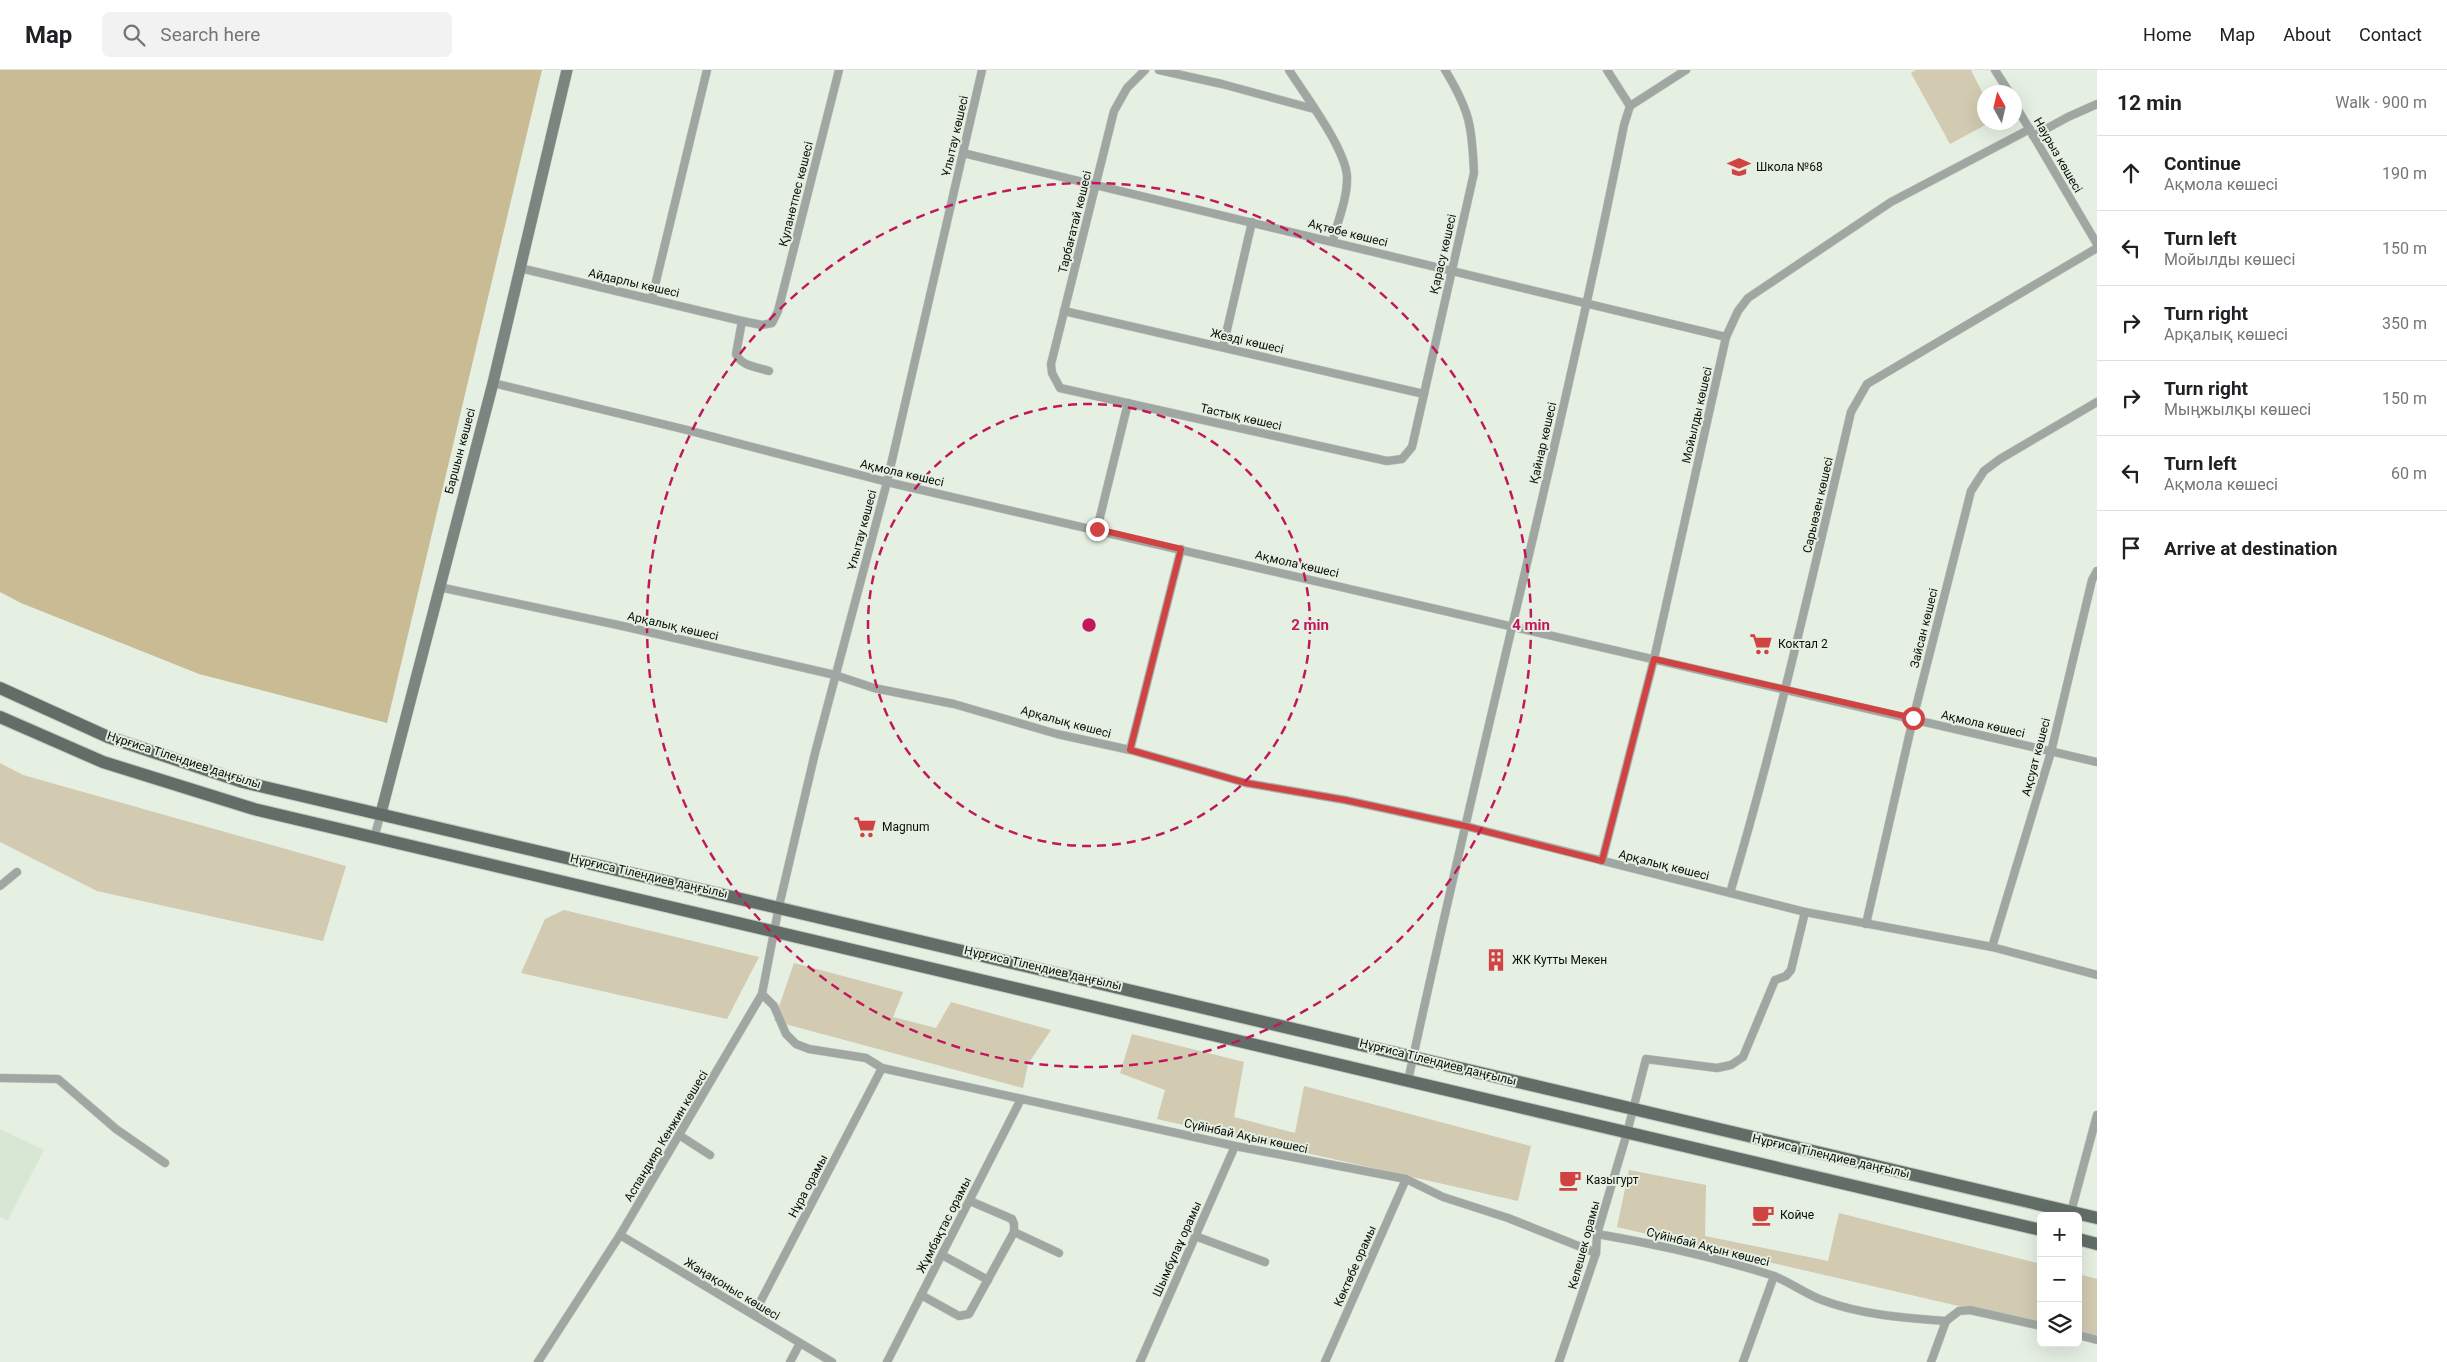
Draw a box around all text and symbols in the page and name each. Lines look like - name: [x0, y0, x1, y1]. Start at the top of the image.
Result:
- search box: [102, 12, 452, 57]
- text: Map: [25, 21, 72, 49]
- icon: search: [120, 21, 148, 49]
- text: Search here: [160, 23, 260, 46]
- text: Home: [2143, 24, 2192, 45]
- text: Map: [2220, 24, 2255, 45]
- text: About: [2283, 24, 2331, 45]
- text: Contact: [2359, 24, 2422, 45]
- north arrow: [1977, 85, 2022, 130]
- text: 12 min: [2117, 91, 2182, 115]
- text: Walk · 900 m: [2335, 93, 2427, 112]
- street label: Ұлытау көшесі: [939, 94, 971, 178]
- street label: Наурыз көшесі: [2031, 115, 2085, 195]
- street label: Қуланөтпес көшесі: [776, 140, 816, 248]
- text: Continue: [2164, 152, 2241, 175]
- school or university icon: Школа №68: [1726, 154, 1752, 180]
- icon: ahead: [2117, 159, 2145, 187]
- place label: Школа №68: [1756, 160, 1823, 174]
- text: 190 m: [2382, 164, 2427, 183]
- street label: Тарбағатай көшесі: [1056, 169, 1095, 275]
- text: Ақмола көшесі: [2164, 175, 2278, 194]
- street label: Қарасу көшесі: [1427, 213, 1459, 295]
- street label: Ақтөбе көшесі: [1307, 216, 1389, 250]
- text: Turn left: [2164, 227, 2237, 250]
- icon: left: [2117, 234, 2145, 262]
- text: 150 m: [2382, 239, 2427, 258]
- text: Мойылды көшесі: [2164, 250, 2295, 269]
- street label: Айдарлы көшесі: [587, 266, 681, 300]
- text: Turn right: [2164, 302, 2248, 325]
- icon: right: [2117, 309, 2145, 337]
- text: 350 m: [2382, 314, 2427, 333]
- text: Арқалық көшесі: [2164, 325, 2288, 344]
- street label: Жезді көшесі: [1209, 326, 1285, 356]
- street label: Мойылды көшесі: [1679, 365, 1715, 465]
- text: Turn right: [2164, 377, 2248, 400]
- icon: right: [2117, 384, 2145, 412]
- text: 150 m: [2382, 389, 2427, 408]
- text: Мыңжылқы көшесі: [2164, 400, 2311, 419]
- street label: Тастық көшесі: [1199, 401, 1283, 433]
- street label: Қайнар көшесі: [1527, 401, 1559, 485]
- street label: Баршын көшесі: [442, 407, 478, 495]
- text: Turn left: [2164, 452, 2237, 475]
- street label: Сарыөзен көшесі: [1800, 456, 1836, 554]
- street label: Ақмола көшесі: [859, 457, 945, 489]
- icon: left: [2117, 459, 2145, 487]
- text: 60 m: [2391, 464, 2427, 483]
- text: Ақмола көшесі: [2164, 475, 2278, 494]
- street label: Ұлытау көшесі: [845, 488, 879, 572]
- route end: [1086, 518, 1109, 541]
- icon: arrive: [2117, 534, 2145, 562]
- text: Arrive at destination: [2164, 537, 2337, 560]
- street label: Ақмола көшесі: [1254, 548, 1340, 580]
- street label: Зайсан көшесі: [1907, 587, 1941, 669]
- street label: Арқалық көшесі: [626, 609, 720, 643]
- centre of rings: [1080, 616, 1098, 634]
- text: 2 min: [1291, 616, 1329, 634]
- text: 4 min: [1512, 616, 1550, 634]
- supermarket icon: Коктал 2: [1748, 631, 1774, 657]
- place label: Коктал 2: [1778, 637, 1828, 651]
- street label: Арқалық көшесі: [1019, 703, 1113, 741]
- route start: [1902, 707, 1925, 730]
- street label: Ақмола көшесі: [1940, 708, 2026, 740]
- street label: Ақсуат көшесі: [2019, 716, 2053, 798]
- street label: Нұрғиса Тілендиев даңғылы: [105, 728, 263, 792]
- supermarket icon: Magnum: [852, 814, 878, 840]
- place label: Magnum: [882, 820, 930, 834]
- street label: Арқалық көшесі: [1617, 847, 1711, 883]
- street label: Нұрғиса Тілендиев даңғылы: [569, 851, 729, 901]
- street label: Нұрғиса Тілендиев даңғылы: [963, 943, 1123, 993]
- building icon: ЖК Кутты Мекен: [1483, 947, 1509, 973]
- place label: ЖК Кутты Мекен: [1512, 953, 1607, 967]
- street label: Нұрғиса Тілендиев даңғылы: [1358, 1036, 1518, 1088]
- street label: Аспандияр Кенжин көшесі: [621, 1068, 711, 1204]
- street label: Сүйінбай Ақын көшесі: [1183, 1116, 1309, 1156]
- street label: Нұрғиса Тілендиев даңғылы: [1751, 1131, 1911, 1181]
- street label: Нұра орамы: [786, 1152, 830, 1220]
- cafe icon: Казыгурт: [1557, 1167, 1583, 1193]
- place label: Казыгурт: [1586, 1173, 1639, 1187]
- street label: Жұмбақтас орамы: [914, 1175, 974, 1275]
- street label: Шымбұлаұ орамы: [1150, 1199, 1204, 1299]
- street label: Келешек орамы: [1565, 1199, 1603, 1291]
- cafe icon: Койче: [1750, 1202, 1776, 1228]
- place label: Койче: [1780, 1208, 1814, 1222]
- map controls: [2037, 1212, 2082, 1347]
- button: +: [2037, 1212, 2082, 1257]
- street label: Көктөбе орамы: [1331, 1223, 1379, 1309]
- street label: Сүйінбай Ақын көшесі: [1645, 1225, 1771, 1269]
- street label: Жаңақоныс көшесі: [682, 1255, 782, 1323]
- button: −: [2037, 1257, 2082, 1302]
- button: layers: [2037, 1302, 2082, 1347]

